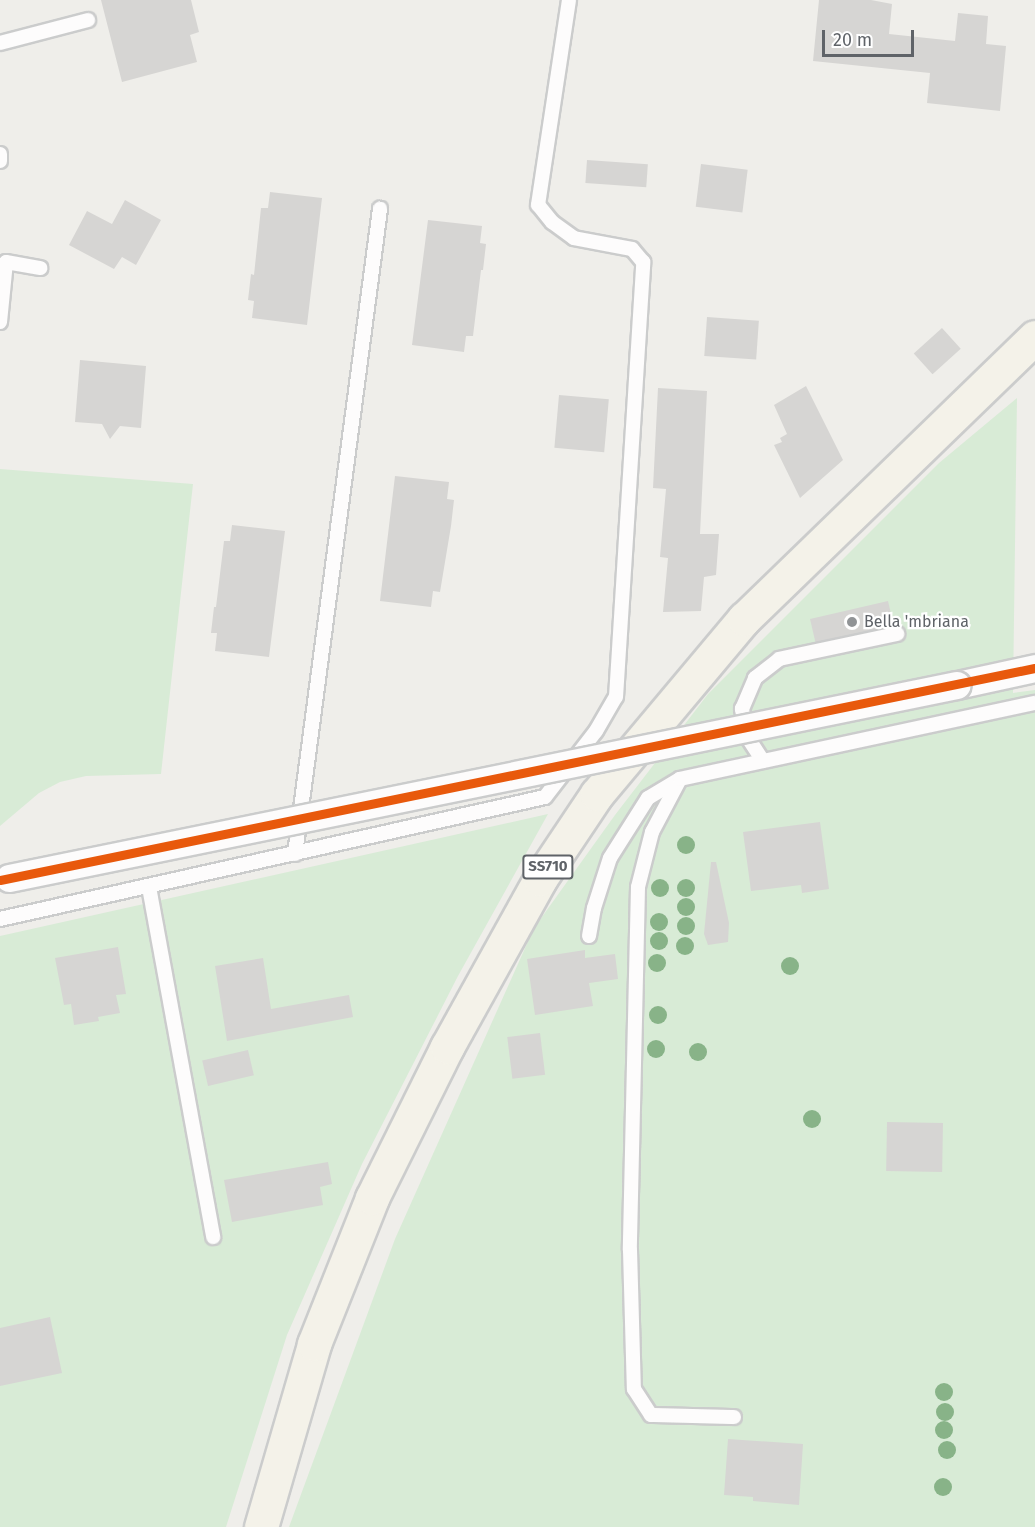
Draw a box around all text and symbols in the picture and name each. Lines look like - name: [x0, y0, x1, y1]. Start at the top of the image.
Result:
- scale bar: [825, 18, 916, 56]
- text: 20 m: [833, 29, 872, 51]
- place label: Bella 'mbriana: [864, 612, 969, 632]
- marker: Bella 'mbriana: [845, 615, 859, 629]
- road number: SS710: [521, 855, 575, 879]

